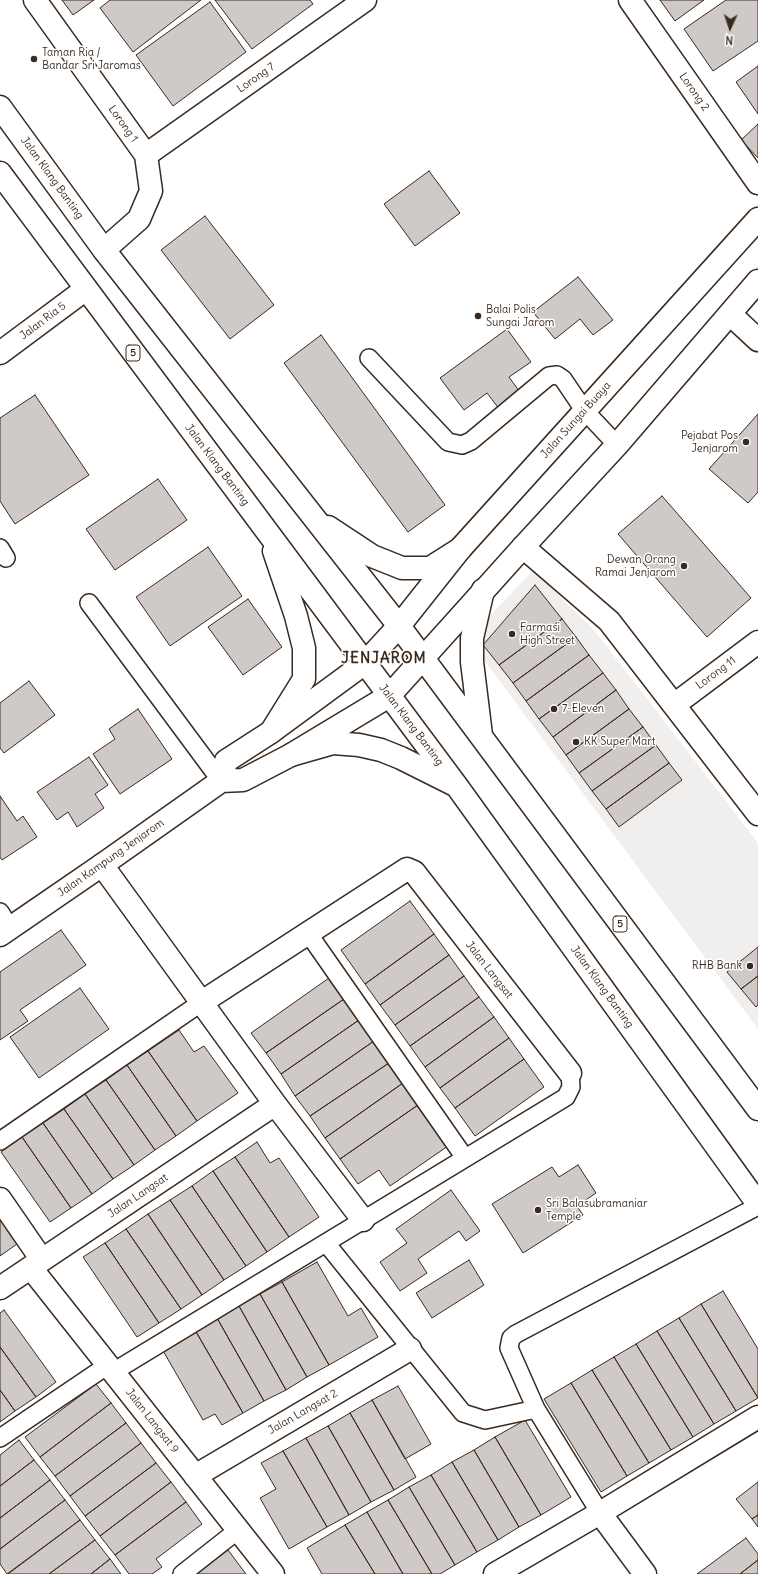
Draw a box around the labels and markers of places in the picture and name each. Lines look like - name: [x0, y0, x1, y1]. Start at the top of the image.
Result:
- place label: Taman Ria / Bandar Sri Jaromas: [42, 46, 141, 72]
- marker: Taman Ria / Bandar Sri Jaromas: [29, 54, 39, 64]
- place label: Balai Polis Sungai Jarom: [486, 303, 554, 329]
- marker: Balai Polis Sungai Jarom: [473, 311, 483, 321]
- place label: Pejabat Pos Jenjarom: [681, 429, 738, 455]
- marker: Pejabat Pos Jenjarom: [741, 437, 751, 447]
- place label: Dewan Orang Ramai Jenjarom: [595, 553, 676, 579]
- marker: Dewan Orang Ramai Jenjarom: [679, 561, 689, 571]
- place label: Farmasi High Street: [520, 621, 575, 647]
- marker: Farmasi High Street: [507, 629, 517, 639]
- place label: 7-Eleven: [562, 702, 604, 716]
- marker: 7-Eleven: [549, 704, 559, 714]
- place label: KK Super Mart: [584, 735, 655, 749]
- marker: KK Super Mart: [571, 737, 581, 747]
- place label: RHB Bank: [692, 959, 742, 973]
- marker: RHB Bank: [745, 961, 755, 971]
- place label: Sri Balasubramaniar Temple: [546, 1197, 648, 1223]
- marker: Sri Balasubramaniar Temple: [533, 1205, 543, 1215]

